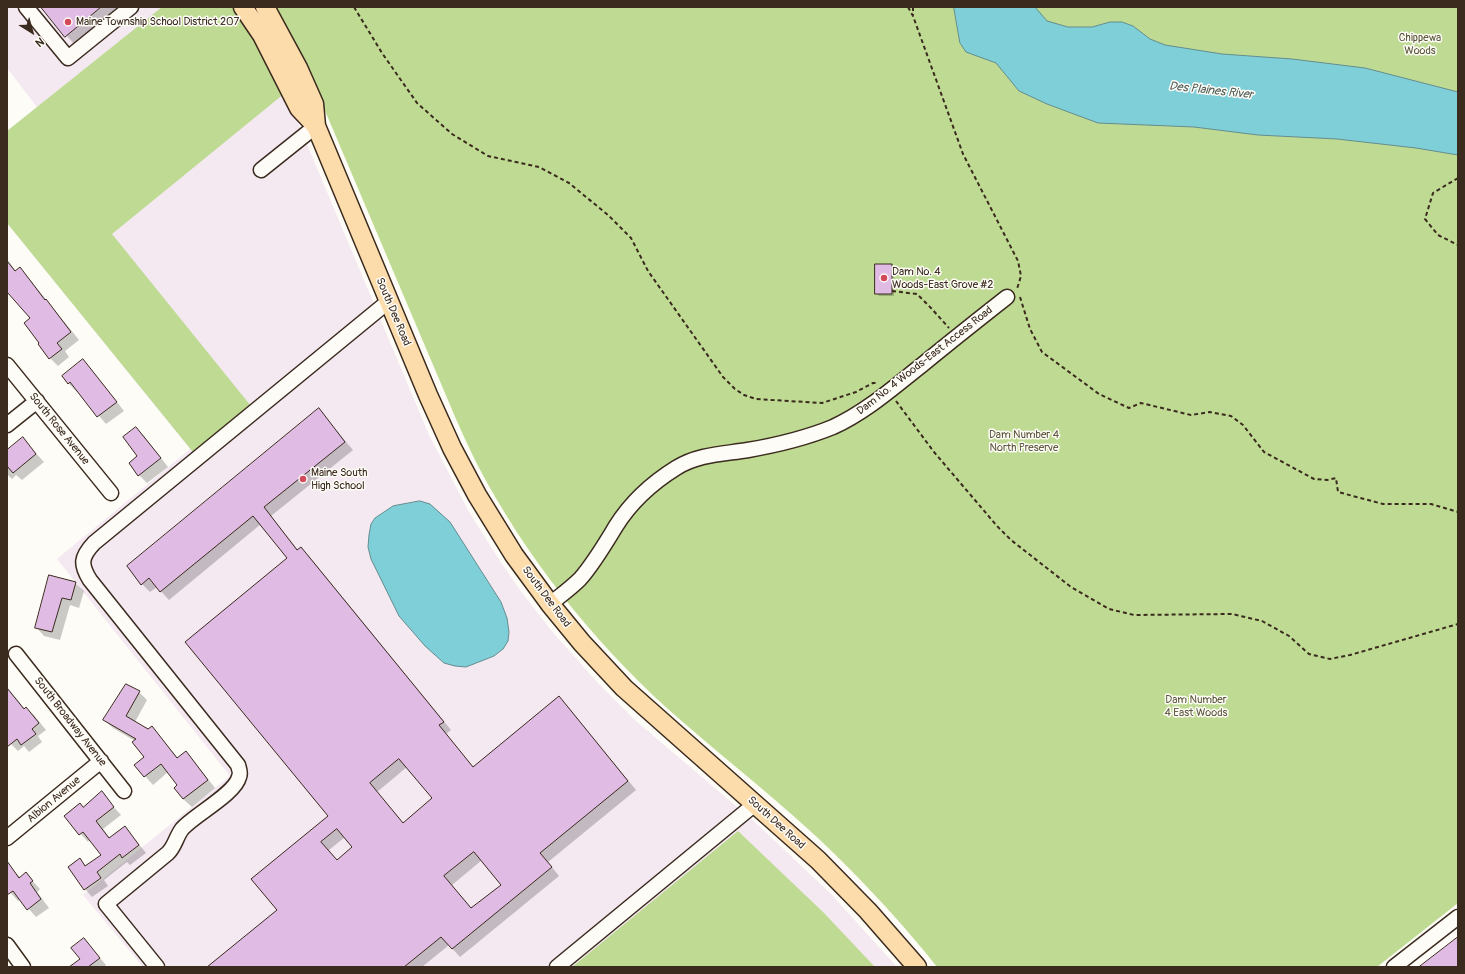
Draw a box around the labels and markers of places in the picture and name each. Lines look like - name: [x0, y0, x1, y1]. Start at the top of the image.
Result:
- place label: Maine Township School District 207: [76, 15, 239, 29]
- marker: Maine Township School District 207: [63, 17, 73, 27]
- place label: Dam No. 4 Woods-East Grove #2: [892, 265, 993, 291]
- marker: Dam No. 4 Woods-East Grove #2: [879, 273, 889, 283]
- place label: Maine South High School: [311, 466, 367, 492]
- marker: Maine South High School: [298, 474, 308, 484]

